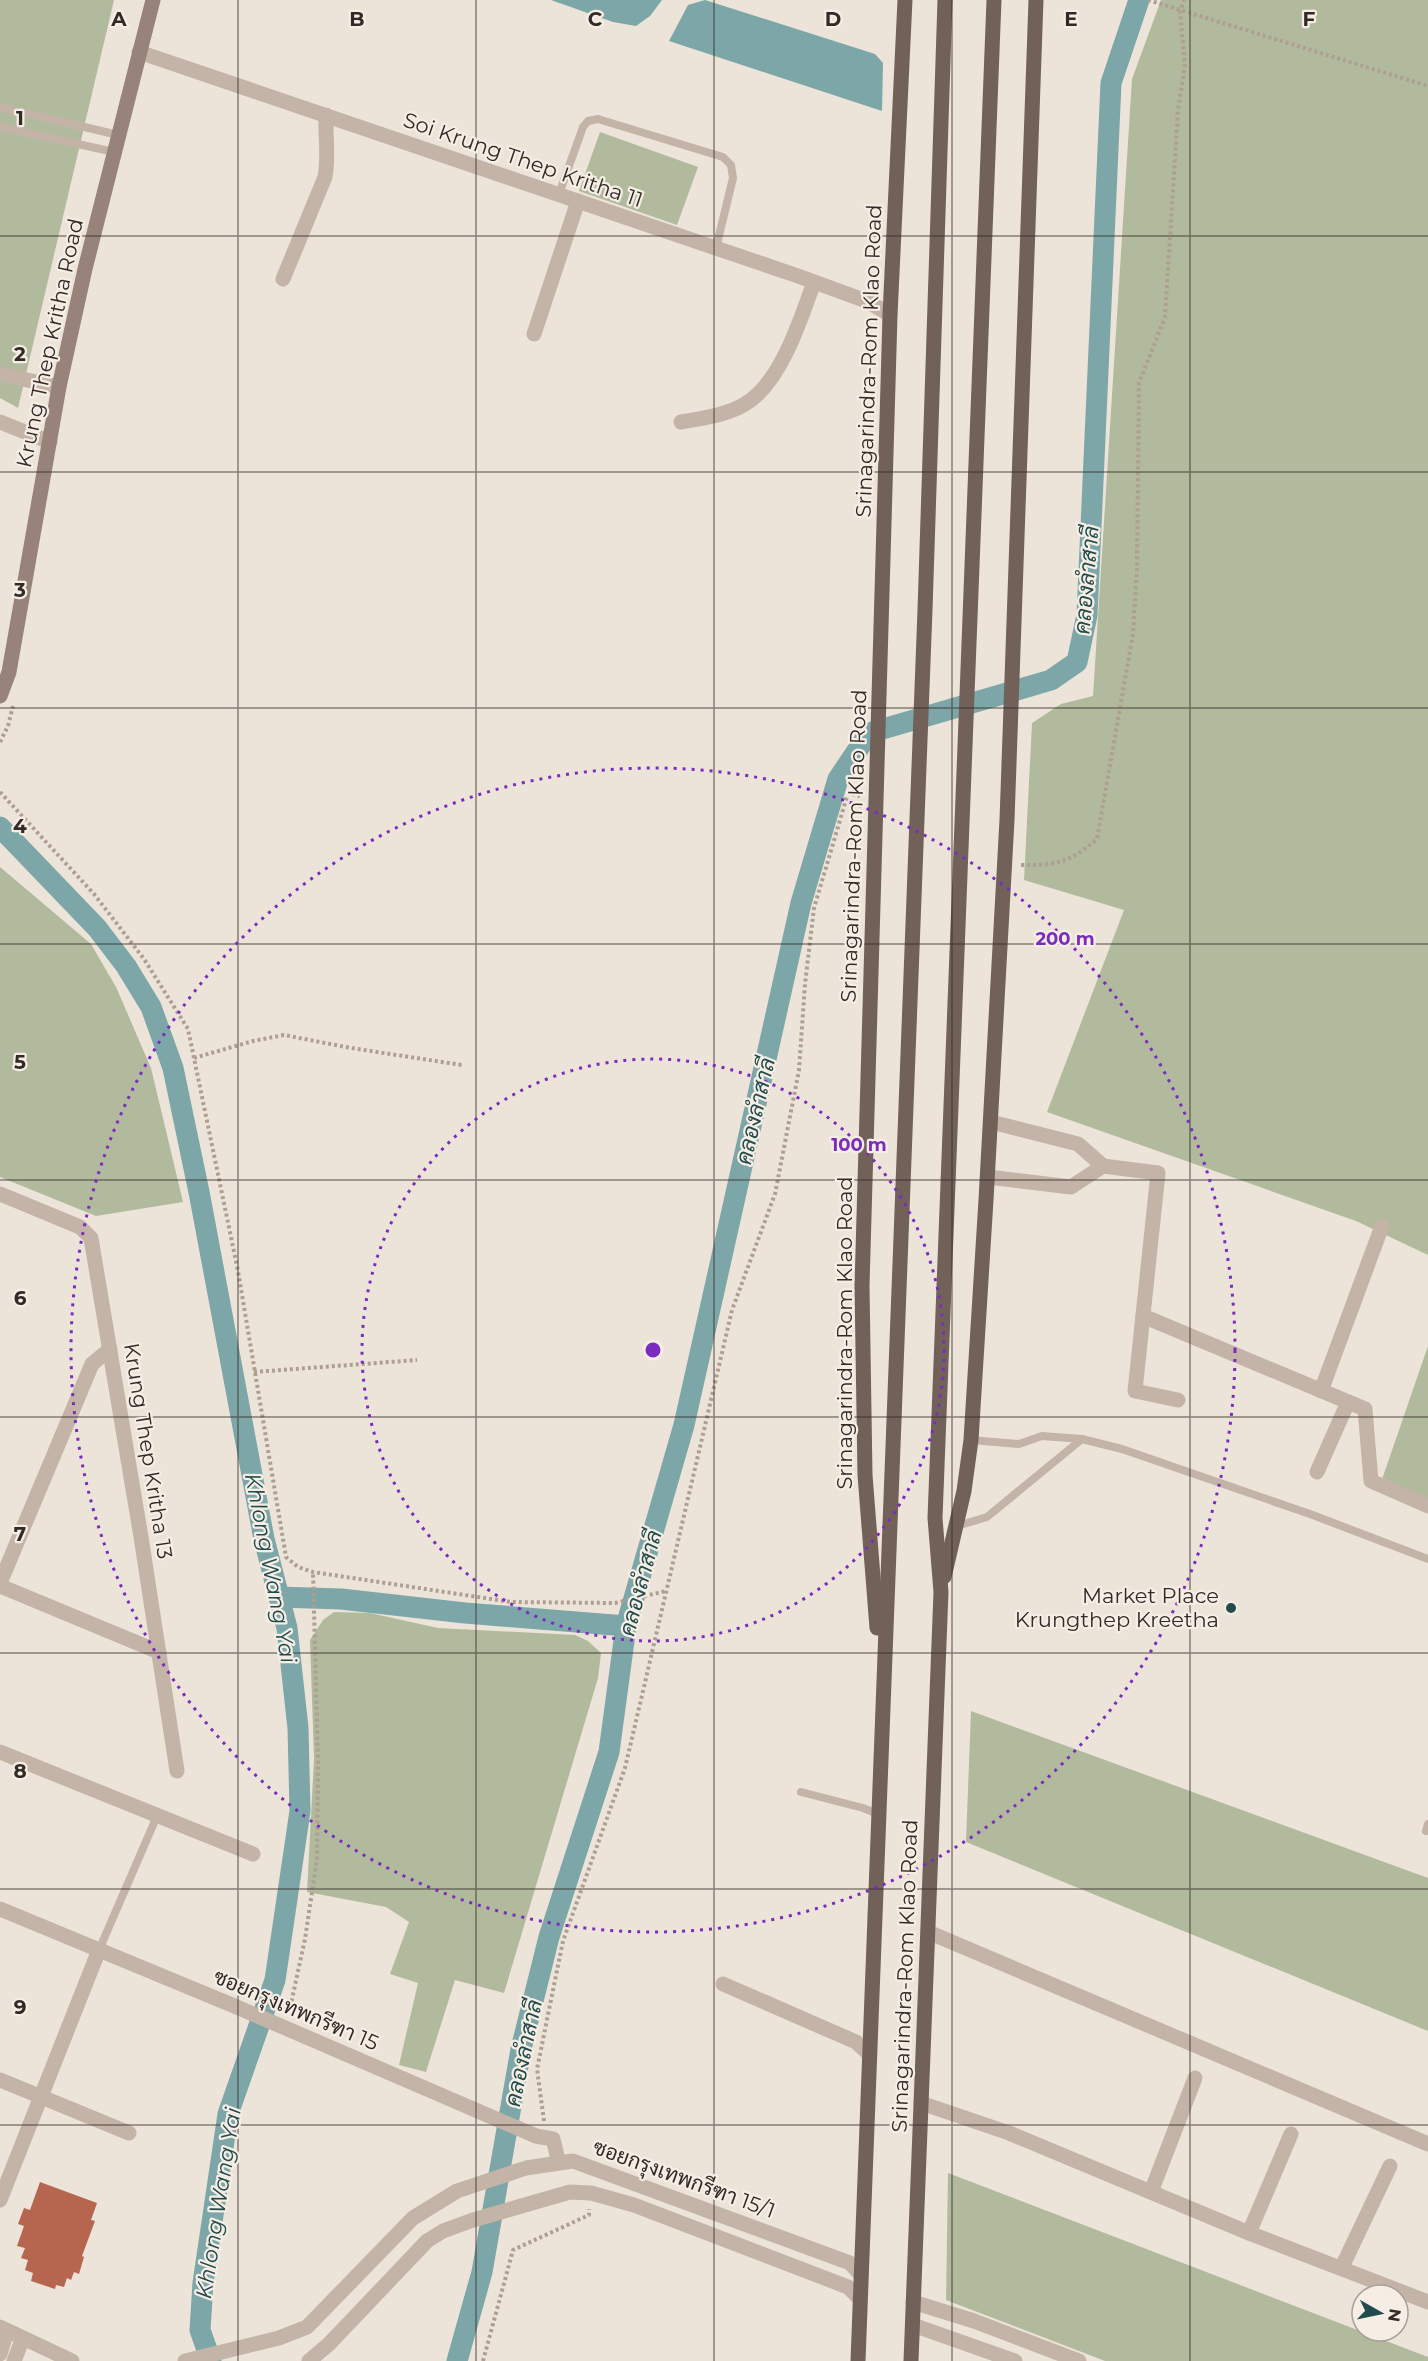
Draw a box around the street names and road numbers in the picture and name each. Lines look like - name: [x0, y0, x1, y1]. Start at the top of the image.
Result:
- street label: Soi Krung Thep Kritha 11: [400, 107, 646, 212]
- street label: Srinagarindra-Rom Klao Road: [851, 204, 886, 518]
- street label: Krung Thep Kritha Road: [11, 216, 88, 470]
- street label: Srinagarindra-Rom Klao Road: [836, 689, 871, 1003]
- street label: Srinagarindra-Rom Klao Road: [832, 1176, 857, 1490]
- street label: Krung Thep Kritha 13: [119, 1341, 178, 1561]
- street label: Srinagarindra-Rom Klao Road: [887, 1819, 922, 2133]
- street label: ซอยกรุงเทพกรีฑา 15: [209, 1963, 383, 2057]
- street label: ซอยกรุงเทพกรีฑา 15/1: [589, 2134, 779, 2225]

